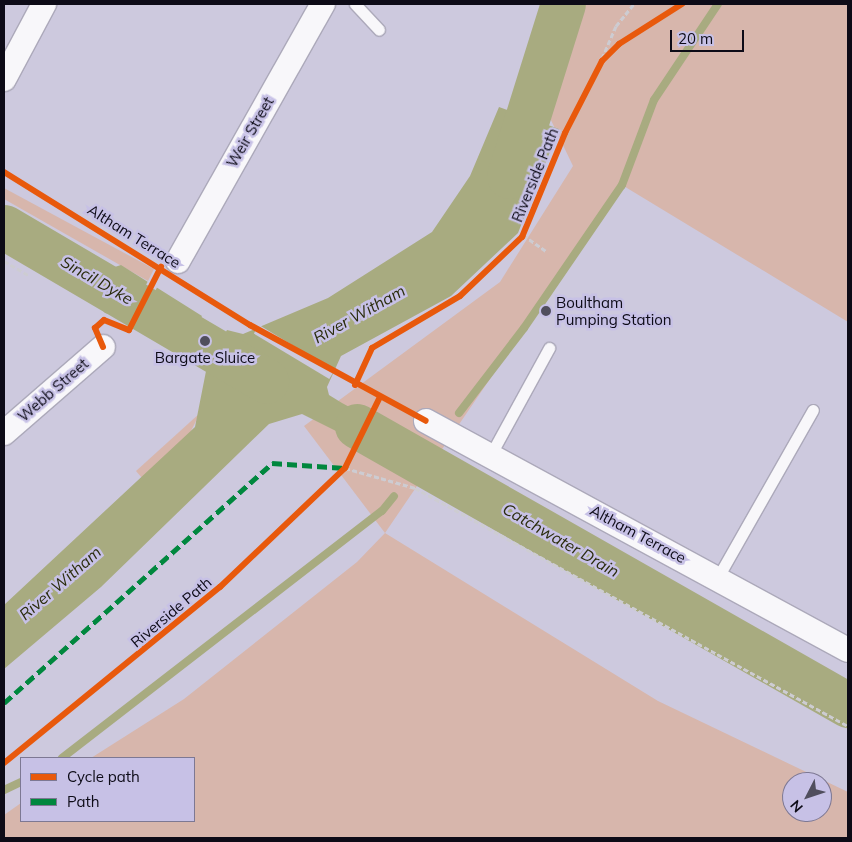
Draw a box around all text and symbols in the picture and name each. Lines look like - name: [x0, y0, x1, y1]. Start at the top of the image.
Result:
- scale bar: [672, 20, 746, 52]
- text: 20 m: [678, 29, 713, 48]
- street label: Weir Street: [223, 94, 277, 170]
- street label: Riverside Path: [508, 125, 562, 225]
- street label: Altham Terrace: [84, 200, 184, 272]
- water label: Sincil Dyke: [58, 252, 136, 308]
- water label: River Witham: [310, 281, 408, 347]
- place label: Boultham Pumping Station: [556, 293, 672, 328]
- marker: Boultham Pumping Station: [540, 305, 552, 317]
- marker: Bargate Sluice: [199, 335, 211, 347]
- place label: Bargate Sluice: [155, 349, 255, 367]
- street label: Webb Street: [14, 355, 92, 425]
- water label: Catchwater Drain: [499, 499, 623, 581]
- street label: Altham Terrace: [587, 501, 689, 567]
- water label: River Witham: [15, 542, 105, 624]
- street label: Riverside Path: [127, 573, 215, 651]
- legend: [20, 757, 195, 822]
- text: Cycle path: [67, 767, 140, 786]
- north arrow: [782, 772, 832, 822]
- text: Path: [67, 792, 99, 811]
- text: N: [786, 796, 807, 816]

